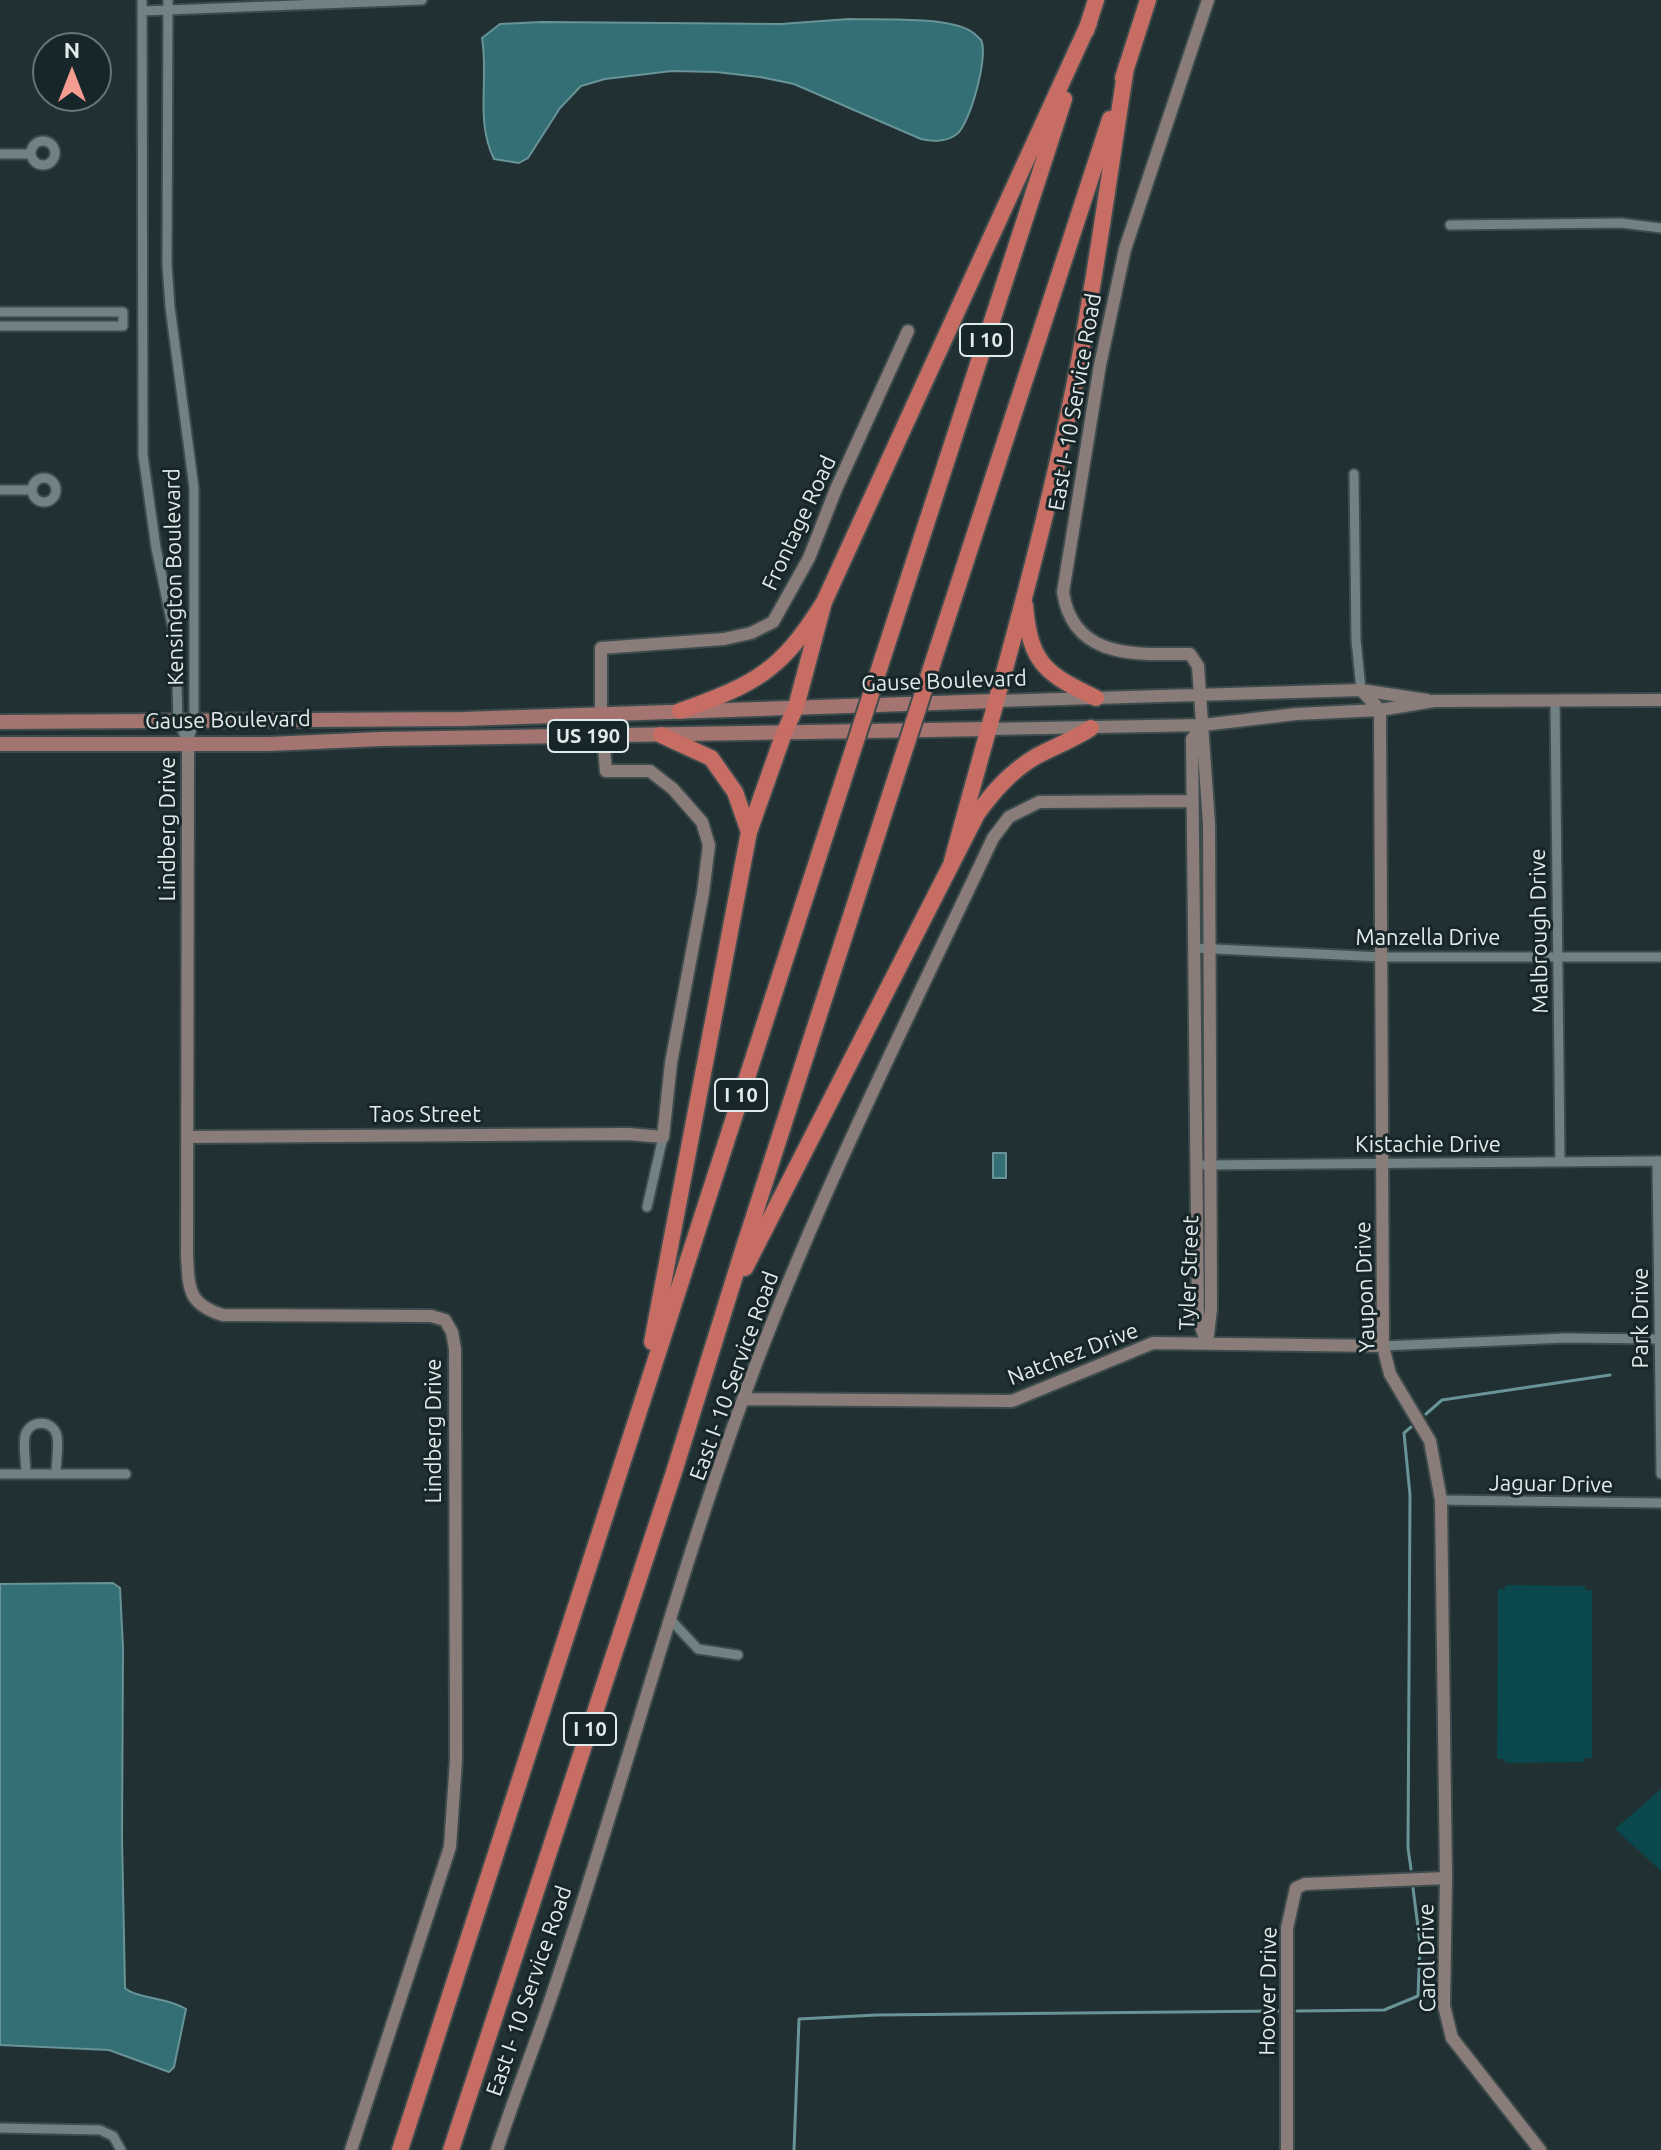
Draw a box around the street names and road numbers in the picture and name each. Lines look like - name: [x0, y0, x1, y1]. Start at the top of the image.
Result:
- street label: East I- 10 Service Road: [1043, 291, 1107, 513]
- road number: I 10: [960, 324, 1012, 356]
- street label: Frontage Road: [756, 452, 842, 594]
- street label: Kensington Boulevard: [159, 468, 189, 686]
- street label: Gause Boulevard: [861, 665, 1027, 697]
- street label: Gause Boulevard: [145, 705, 311, 735]
- road number: US 190: [548, 720, 628, 752]
- street label: Lindberg Drive: [155, 756, 181, 902]
- street label: Malbrough Drive: [1524, 848, 1554, 1014]
- street label: Manzella Drive: [1356, 925, 1500, 951]
- road number: I 10: [715, 1079, 767, 1111]
- street label: Taos Street: [369, 1102, 481, 1128]
- street label: Kistachie Drive: [1355, 1132, 1501, 1158]
- street label: Tyler Street: [1174, 1215, 1204, 1331]
- street label: Yaupon Drive: [1350, 1221, 1380, 1353]
- street label: East I- 10 Service Road: [684, 1268, 784, 1484]
- street label: Park Drive: [1628, 1268, 1654, 1368]
- street label: Natchez Drive: [1004, 1317, 1142, 1391]
- street label: Lindberg Drive: [421, 1358, 447, 1504]
- street label: Jaguar Drive: [1489, 1470, 1613, 1498]
- road number: I 10: [564, 1713, 616, 1745]
- street label: East I- 10 Service Road: [481, 1883, 577, 2099]
- street label: Carol Drive: [1413, 1903, 1441, 2013]
- street label: Hoover Drive: [1254, 1926, 1282, 2056]

